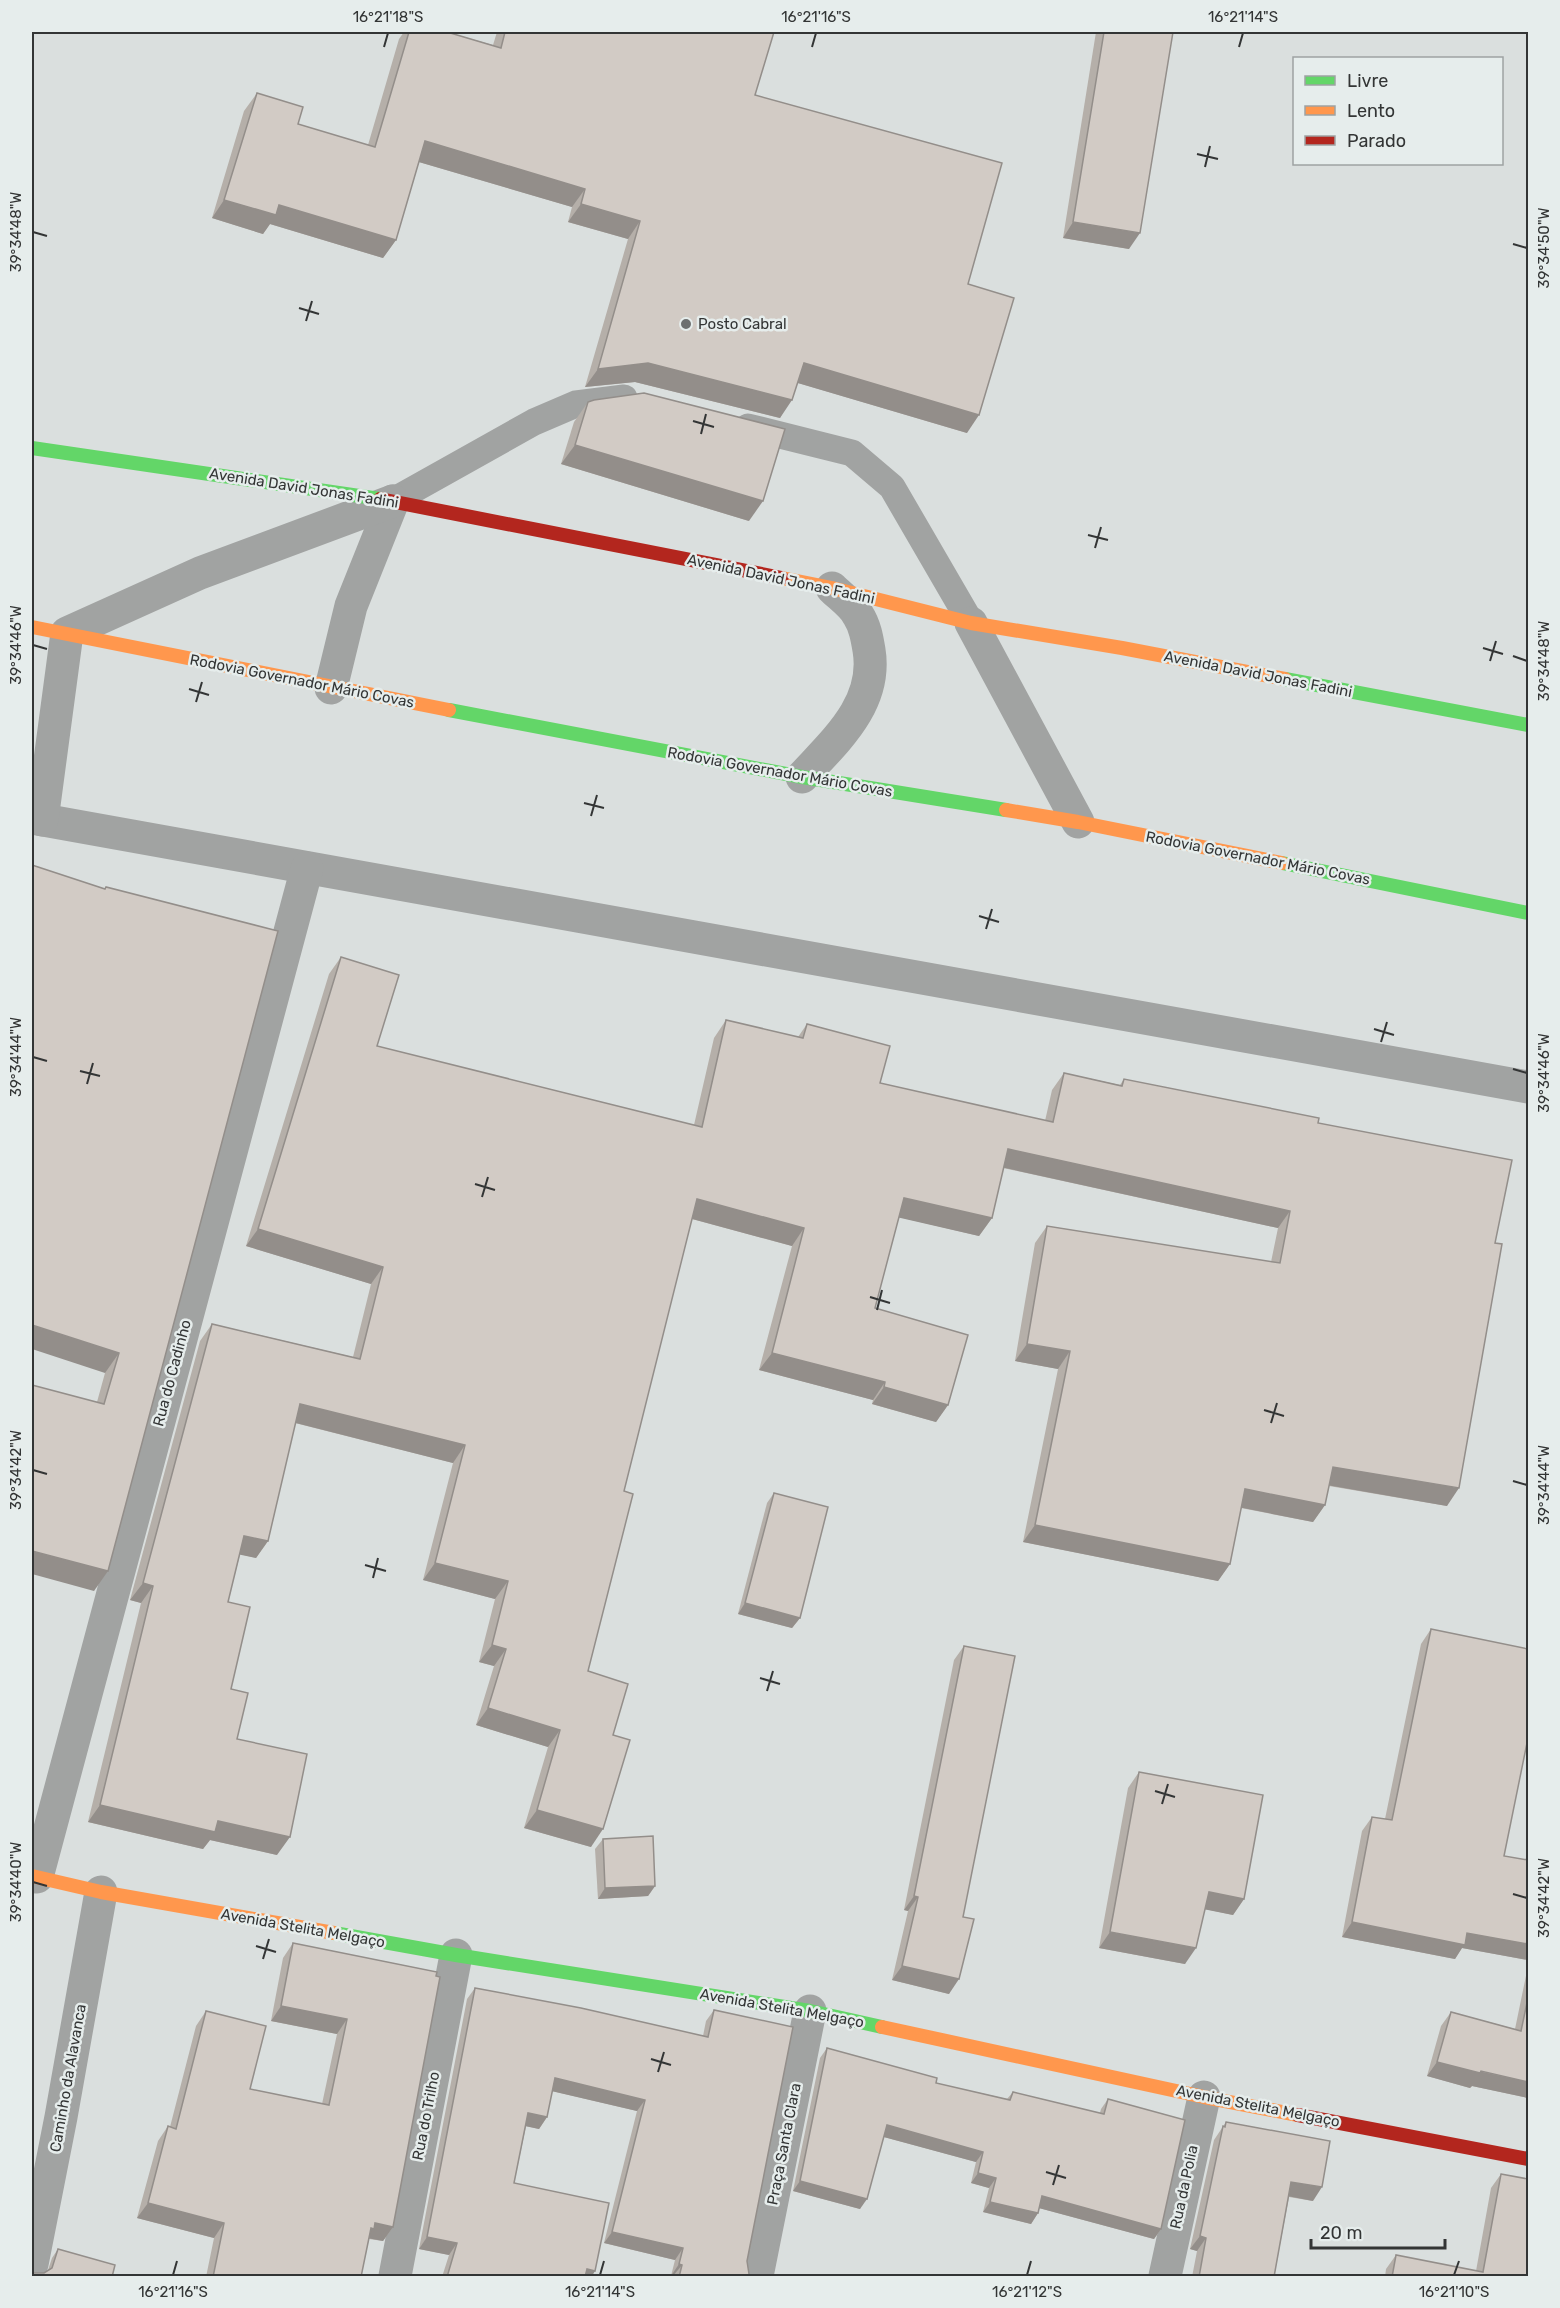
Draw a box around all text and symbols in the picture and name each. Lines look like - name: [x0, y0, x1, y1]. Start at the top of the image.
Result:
- text: 16°21'18"S: [353, 8, 423, 26]
- text: 16°21'16"S: [781, 8, 851, 26]
- text: 16°21'14"S: [1208, 8, 1278, 26]
- legend: [1293, 57, 1503, 165]
- text: Livre: [1347, 70, 1388, 92]
- text: Lento: [1347, 100, 1395, 122]
- text: Parado: [1347, 130, 1406, 152]
- text: 39°34'48"W: [7, 192, 25, 272]
- text: 39°34'50"W: [1535, 207, 1553, 289]
- place label: Posto Cabral: [698, 315, 787, 333]
- marker: Posto Cabral: [679, 317, 693, 331]
- street label: Avenida David Jonas Fadini: [208, 464, 400, 512]
- street label: Avenida David Jonas Fadini: [686, 550, 876, 608]
- text: 39°34'46"W: [7, 605, 25, 685]
- text: 39°34'48"W: [1535, 621, 1553, 701]
- street label: Avenida David Jonas Fadini: [1162, 647, 1354, 701]
- street label: Rodovia Governador Mário Covas: [188, 650, 416, 712]
- street label: Rodovia Governador Mário Covas: [666, 743, 894, 801]
- street label: Rodovia Governador Mário Covas: [1144, 827, 1372, 889]
- text: 39°34'44"W: [7, 1017, 25, 1097]
- text: 39°34'46"W: [1535, 1033, 1553, 1113]
- street label: Rua do Cadinho: [149, 1318, 195, 1428]
- text: 39°34'42"W: [7, 1430, 25, 1510]
- text: 39°34'44"W: [1535, 1445, 1553, 1525]
- text: 39°34'40"W: [7, 1842, 25, 1922]
- text: 39°34'42"W: [1535, 1858, 1553, 1938]
- street label: Avenida Stelita Melgaço: [220, 1905, 386, 1951]
- street label: Avenida Stelita Melgaço: [699, 1985, 865, 2031]
- street label: Caminho da Alavanca: [46, 2003, 90, 2153]
- street label: Rua do Trilho: [409, 2070, 443, 2162]
- street label: Praça Santa Clara: [763, 2081, 805, 2207]
- street label: Avenida Stelita Melgaço: [1175, 2081, 1341, 2131]
- street label: Rua da Polia: [1166, 2143, 1202, 2231]
- scale bar: [1311, 2212, 1444, 2250]
- text: 20 m: [1320, 2222, 1362, 2244]
- text: 16°21'16"S: [138, 2283, 208, 2301]
- text: 16°21'14"S: [565, 2283, 635, 2301]
- text: 16°21'12"S: [992, 2283, 1062, 2301]
- text: 16°21'10"S: [1419, 2283, 1489, 2301]

